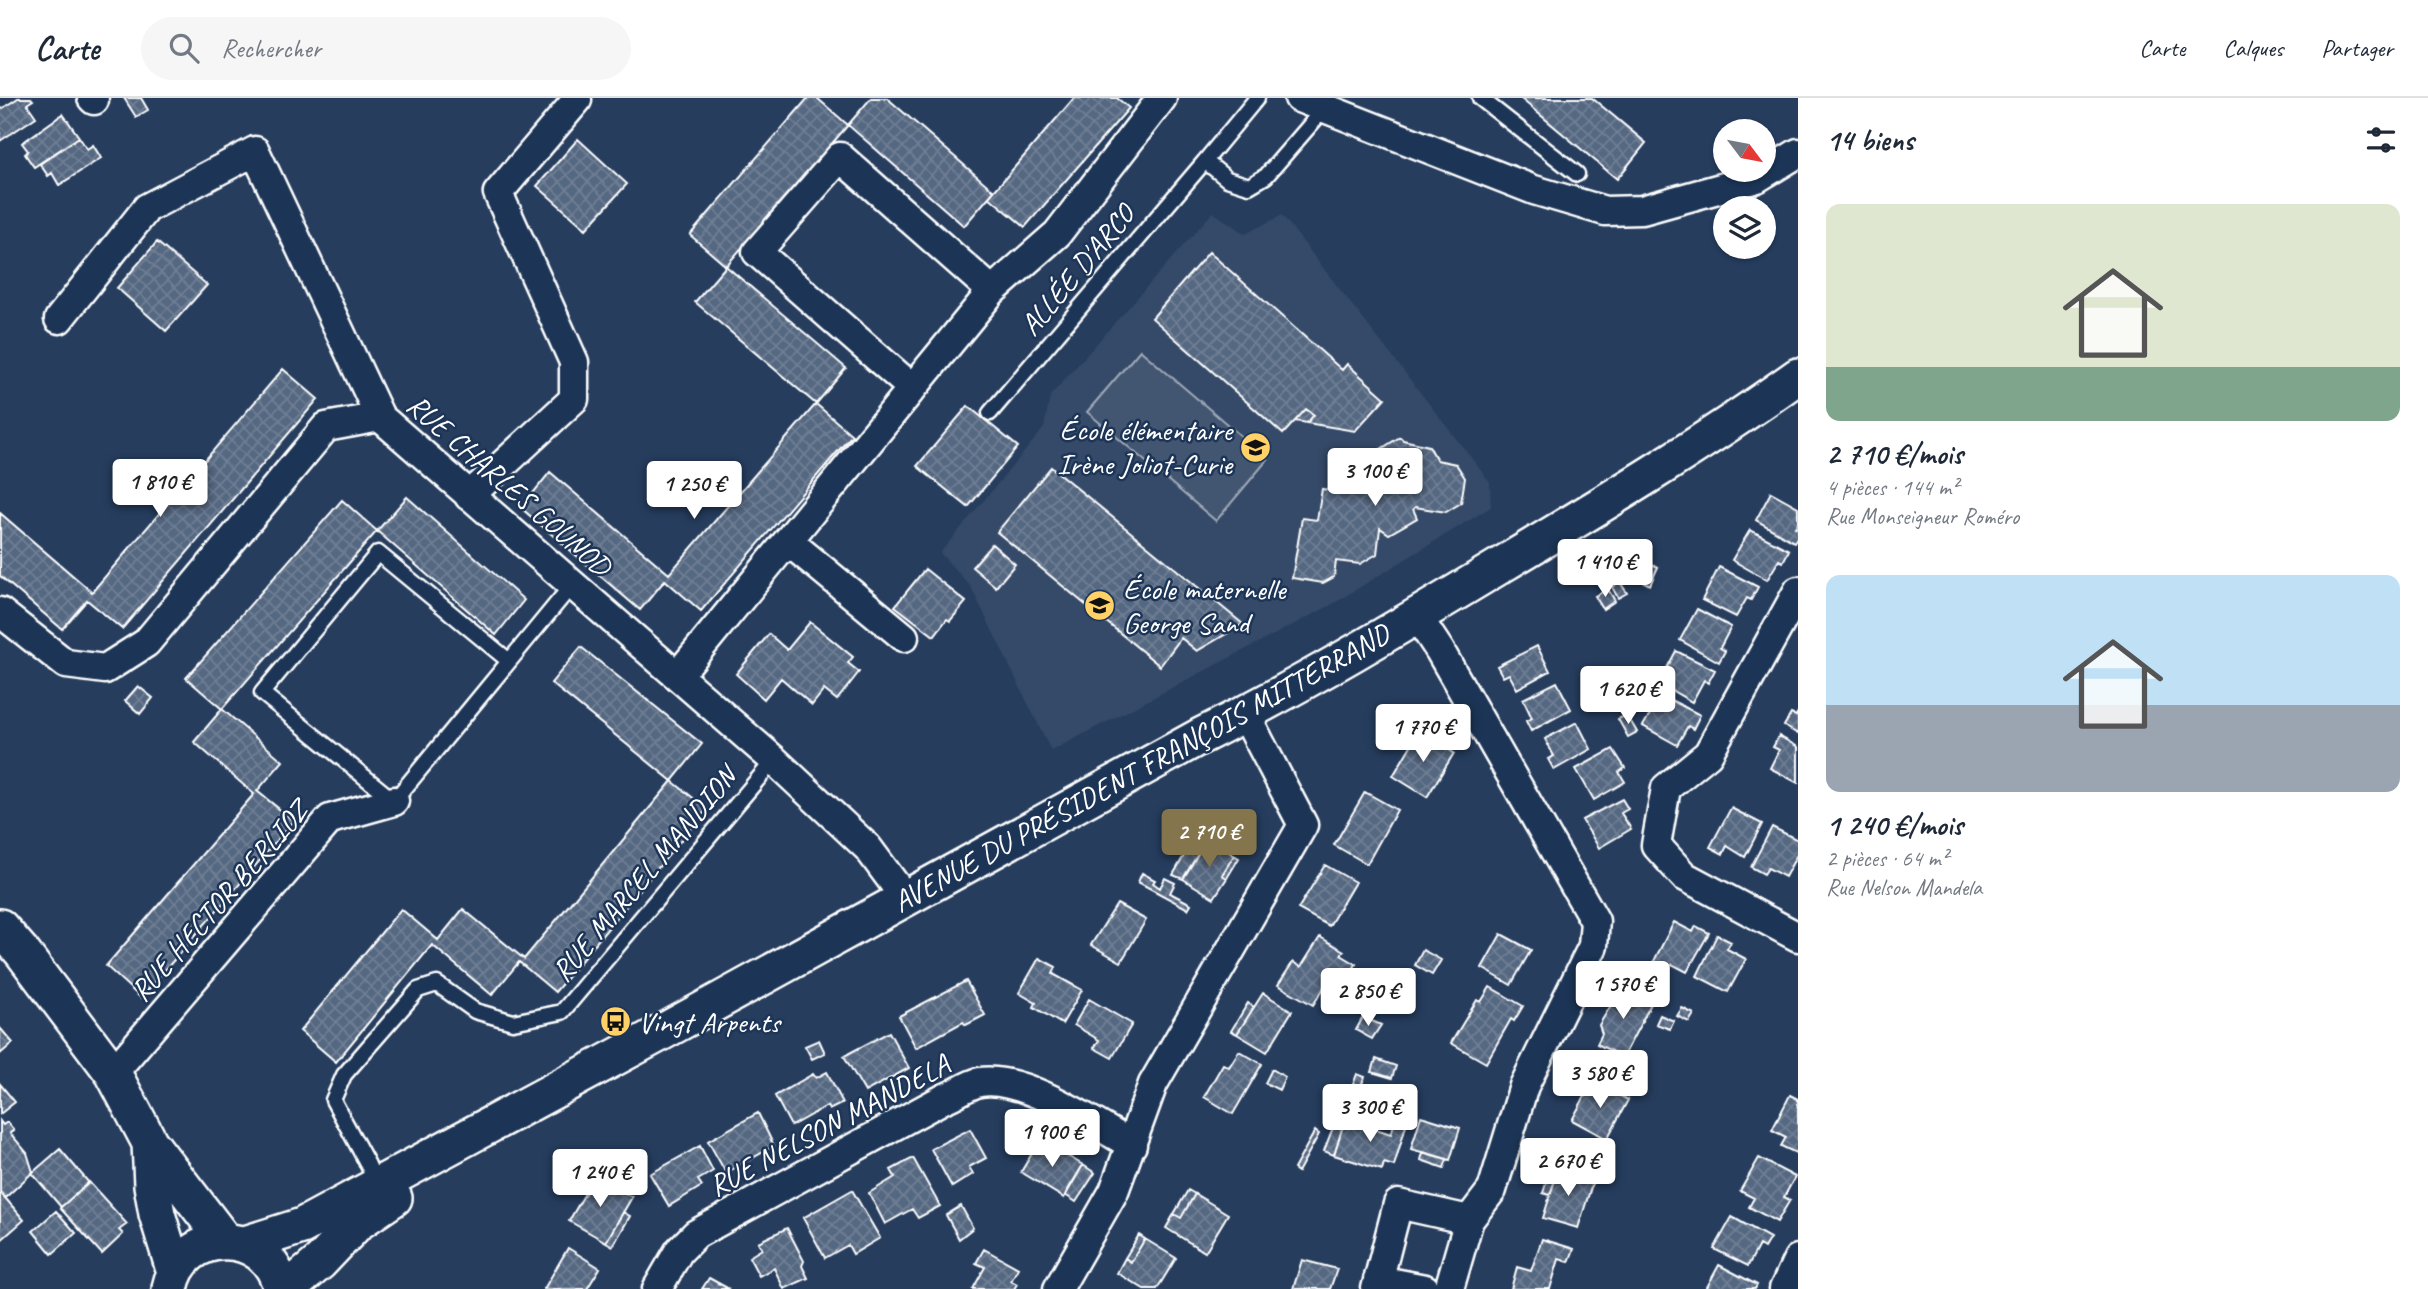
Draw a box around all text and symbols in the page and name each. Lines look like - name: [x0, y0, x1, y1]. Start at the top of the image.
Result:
- search box: [141, 17, 631, 80]
- text: Carte: [35, 27, 99, 69]
- icon: search: [165, 29, 203, 67]
- text: Rechercher: [221, 32, 321, 65]
- text: Carte: [2139, 33, 2185, 63]
- text: Calques: [2223, 33, 2283, 63]
- text: Partager: [2321, 33, 2393, 63]
- north arrow: [1713, 119, 1776, 182]
- map controls: [1713, 119, 1776, 259]
- text: 14 biens: [1826, 121, 1914, 159]
- icon: filters: [2362, 121, 2400, 159]
- street label: ALLÉE D'ARCO: [1011, 194, 1145, 343]
- button: layers: [1713, 196, 1776, 259]
- icon: home: [2050, 250, 2176, 376]
- street label: RUE CHARLES GOUNOD: [399, 386, 621, 586]
- place label: École élémentaire Irène Joliot-Curie: [1057, 411, 1234, 483]
- school or university icon: École élémentaire Irène Joliot-Curie: [1238, 430, 1272, 464]
- text: 2 710 €/mois: [1826, 435, 1963, 473]
- pin: 3 100 €: [1310, 448, 1440, 508]
- text: 3 100 €: [1344, 456, 1406, 485]
- pin: 1 810 €: [95, 460, 225, 519]
- pin: 1 250 €: [629, 462, 759, 521]
- text: 1 810 €: [129, 467, 191, 496]
- text: 1 250 €: [663, 469, 725, 498]
- text: 4 pièces · 144 m²: [1826, 473, 1958, 502]
- text: Rue Monseigneur Roméro: [1826, 502, 2019, 531]
- pin: 1 410 €: [1540, 540, 1670, 599]
- text: 1 410 €: [1574, 547, 1636, 576]
- place label: École maternelle George Sand: [1123, 570, 1288, 642]
- school or university icon: École maternelle George Sand: [1083, 589, 1117, 623]
- street label: AVENUE DU PRÉSIDENT FRANÇOIS MITTERRAND: [886, 614, 1398, 921]
- icon: home: [2050, 621, 2176, 747]
- pin: 1 620 €: [1563, 666, 1693, 726]
- text: 1 620 €: [1596, 674, 1660, 703]
- pin: 1 770 €: [1358, 704, 1488, 764]
- text: 1 770 €: [1392, 712, 1454, 741]
- street label: RUE MARCEL MANDION: [543, 756, 748, 989]
- street label: RUE HECTOR BERLIOZ: [122, 790, 319, 1009]
- text: 1 240 €/mois: [1826, 806, 1963, 844]
- pin: 2 710 €: [1144, 810, 1274, 869]
- text: 2 710 €: [1178, 817, 1240, 846]
- text: 2 pièces · 64 m²: [1826, 844, 1948, 873]
- text: Rue Nelson Mandela: [1826, 873, 1982, 902]
- pin: 1 570 €: [1558, 962, 1688, 1021]
- pin: 2 850 €: [1303, 968, 1433, 1028]
- text: 1 570 €: [1592, 969, 1654, 998]
- text: 2 850 €: [1337, 976, 1399, 1005]
- place label: Vingt Arpents: [638, 1003, 783, 1041]
- bus stop icon: Vingt Arpents: [598, 1005, 632, 1039]
- street label: RUE NELSON MANDELA: [702, 1044, 958, 1205]
- pin: 3 580 €: [1535, 1051, 1665, 1110]
- text: 3 580 €: [1569, 1058, 1631, 1087]
- pin: 3 300 €: [1305, 1084, 1435, 1144]
- text: 3 300 €: [1339, 1092, 1401, 1121]
- pin: 1 900 €: [987, 1110, 1117, 1169]
- text: 1 900 €: [1021, 1117, 1083, 1146]
- pin: 2 670 €: [1503, 1138, 1633, 1198]
- text: 2 670 €: [1536, 1146, 1600, 1175]
- pin: 1 240 €: [535, 1150, 665, 1209]
- text: 1 240 €: [569, 1157, 631, 1186]

